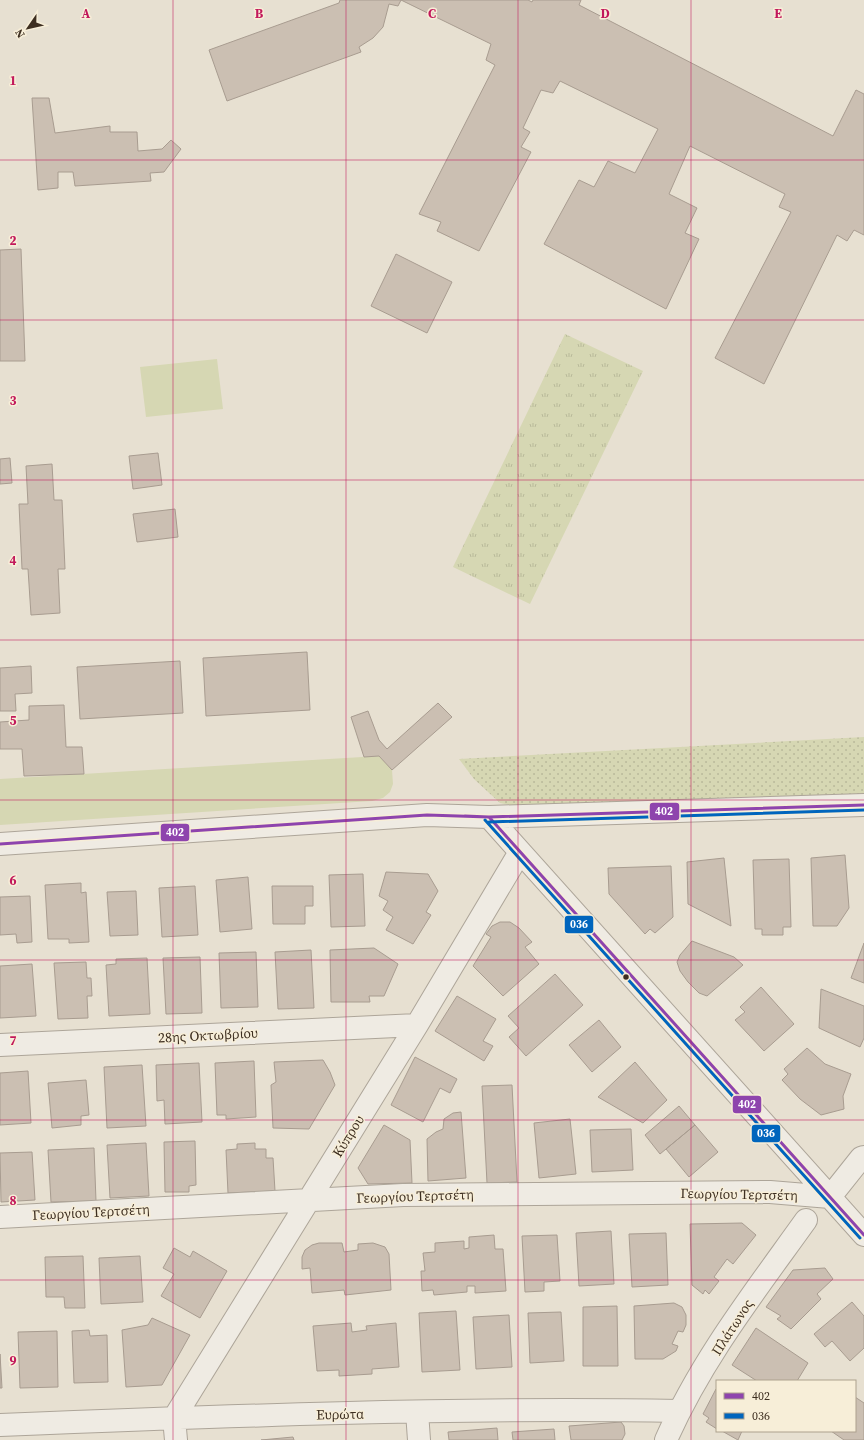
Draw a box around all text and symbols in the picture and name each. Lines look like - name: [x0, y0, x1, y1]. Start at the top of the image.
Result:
- text: A: [82, 5, 91, 22]
- text: B: [255, 5, 264, 22]
- text: C: [428, 5, 436, 22]
- text: D: [600, 5, 610, 22]
- text: E: [774, 5, 782, 22]
- north arrow: [8, 8, 48, 48]
- text: N: [12, 26, 29, 41]
- text: 1: [9, 72, 17, 89]
- text: 2: [9, 232, 17, 249]
- text: 3: [9, 392, 17, 409]
- text: 4: [9, 552, 17, 569]
- text: 5: [9, 712, 17, 729]
- line badge: 402: [649, 802, 680, 821]
- text: 402: [655, 804, 673, 819]
- line badge: 402: [160, 823, 190, 842]
- text: 402: [166, 825, 184, 840]
- text: 6: [9, 872, 17, 889]
- line badge: 036: [564, 915, 594, 934]
- text: 036: [570, 917, 588, 932]
- unlabelled marker: [621, 972, 631, 982]
- street label: 28ης Οκτωβρίου: [158, 1022, 258, 1048]
- text: 7: [9, 1032, 17, 1049]
- line badge: 402: [732, 1095, 762, 1114]
- text: 402: [738, 1097, 756, 1112]
- street label: Κύπρου: [327, 1111, 369, 1161]
- line badge: 036: [751, 1124, 781, 1143]
- text: 036: [757, 1126, 775, 1141]
- street label: Γεωργίου Τερτσέτη: [680, 1183, 798, 1205]
- street label: Γεωργίου Τερτσέτη: [356, 1184, 474, 1208]
- text: 8: [9, 1192, 17, 1209]
- street label: Γεωργίου Τερτσέτη: [32, 1199, 150, 1225]
- street label: Πλάτωνος: [706, 1295, 758, 1359]
- text: 9: [9, 1352, 17, 1369]
- legend: [716, 1380, 856, 1432]
- text: 402: [752, 1388, 770, 1404]
- street label: Ευρώτα: [316, 1404, 364, 1424]
- text: 036: [752, 1408, 770, 1424]

